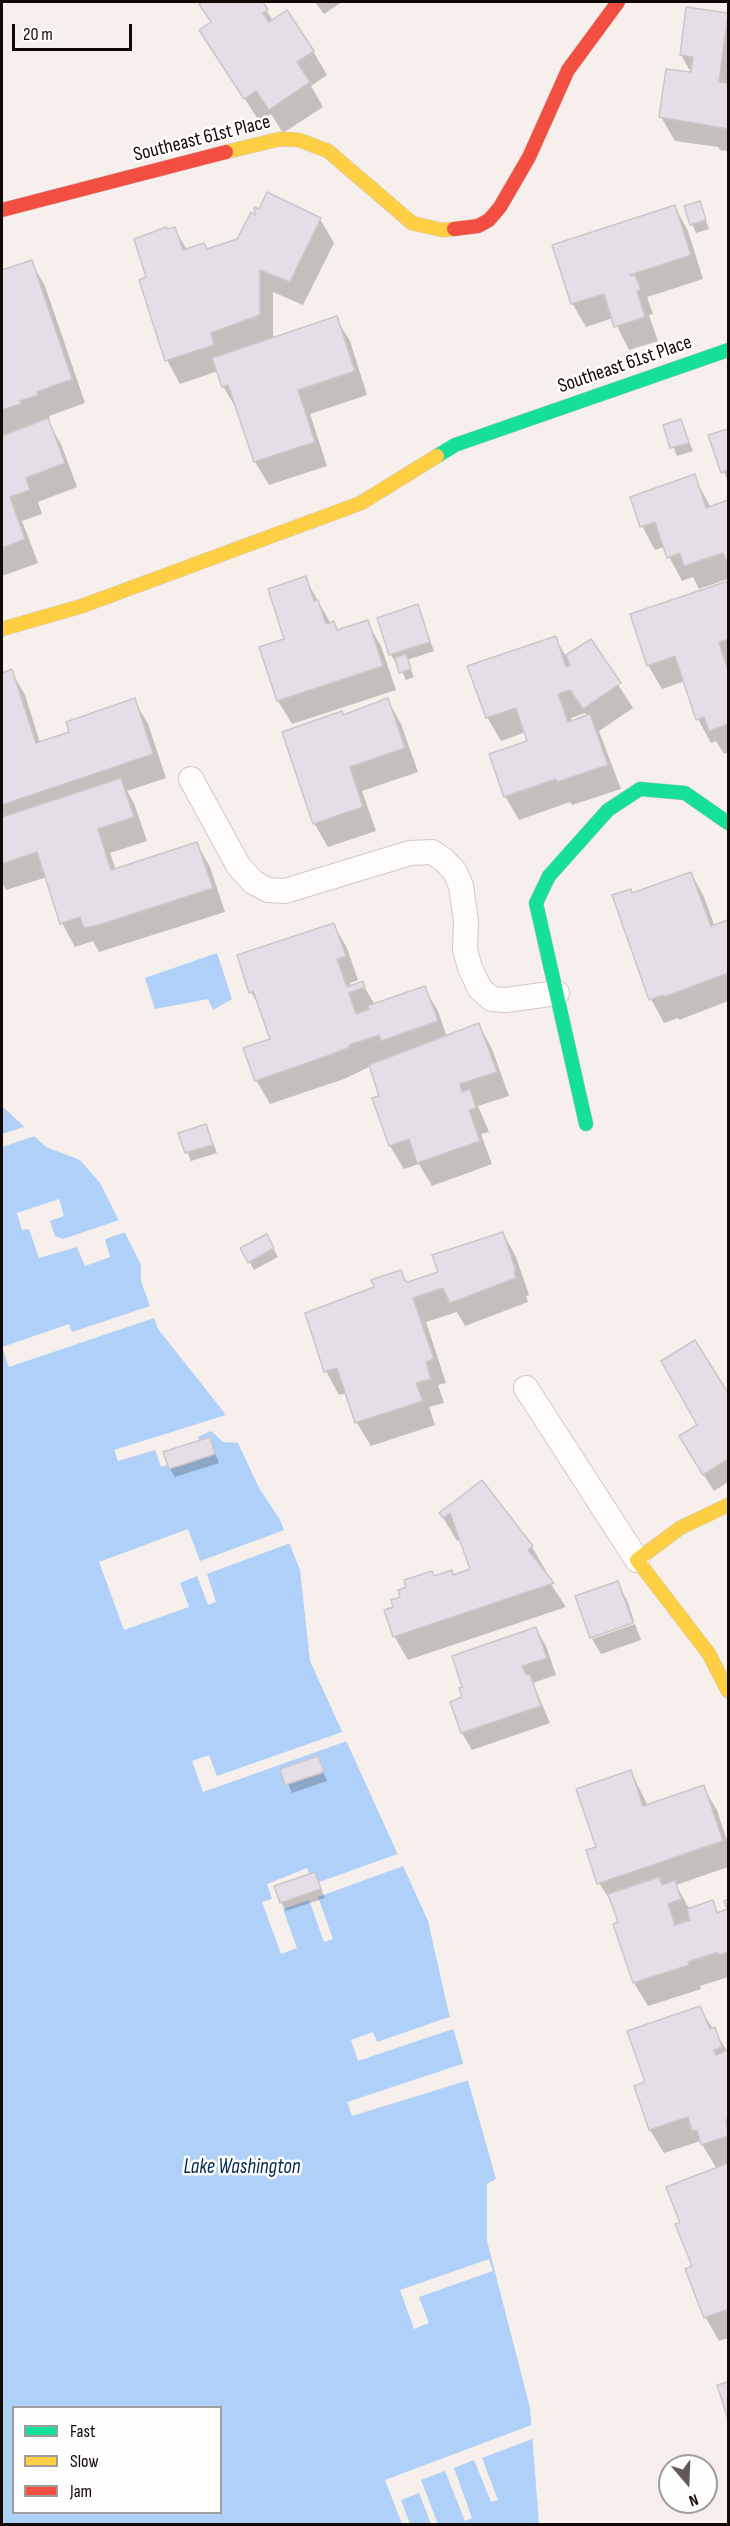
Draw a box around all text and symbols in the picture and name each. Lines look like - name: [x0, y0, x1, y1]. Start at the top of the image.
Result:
- scale bar: [15, 12, 135, 50]
- text: 20 m: [23, 24, 53, 45]
- street label: Southeast 61st Place: [131, 110, 273, 168]
- street label: Southeast 61st Place: [555, 331, 695, 399]
- water label: Lake Washington: [183, 2155, 301, 2181]
- legend: [12, 2406, 222, 2514]
- text: Fast: [70, 2421, 95, 2442]
- text: Slow: [70, 2451, 99, 2472]
- north arrow: [658, 2454, 718, 2514]
- text: Jam: [70, 2481, 92, 2502]
- text: N: [686, 2489, 701, 2510]

